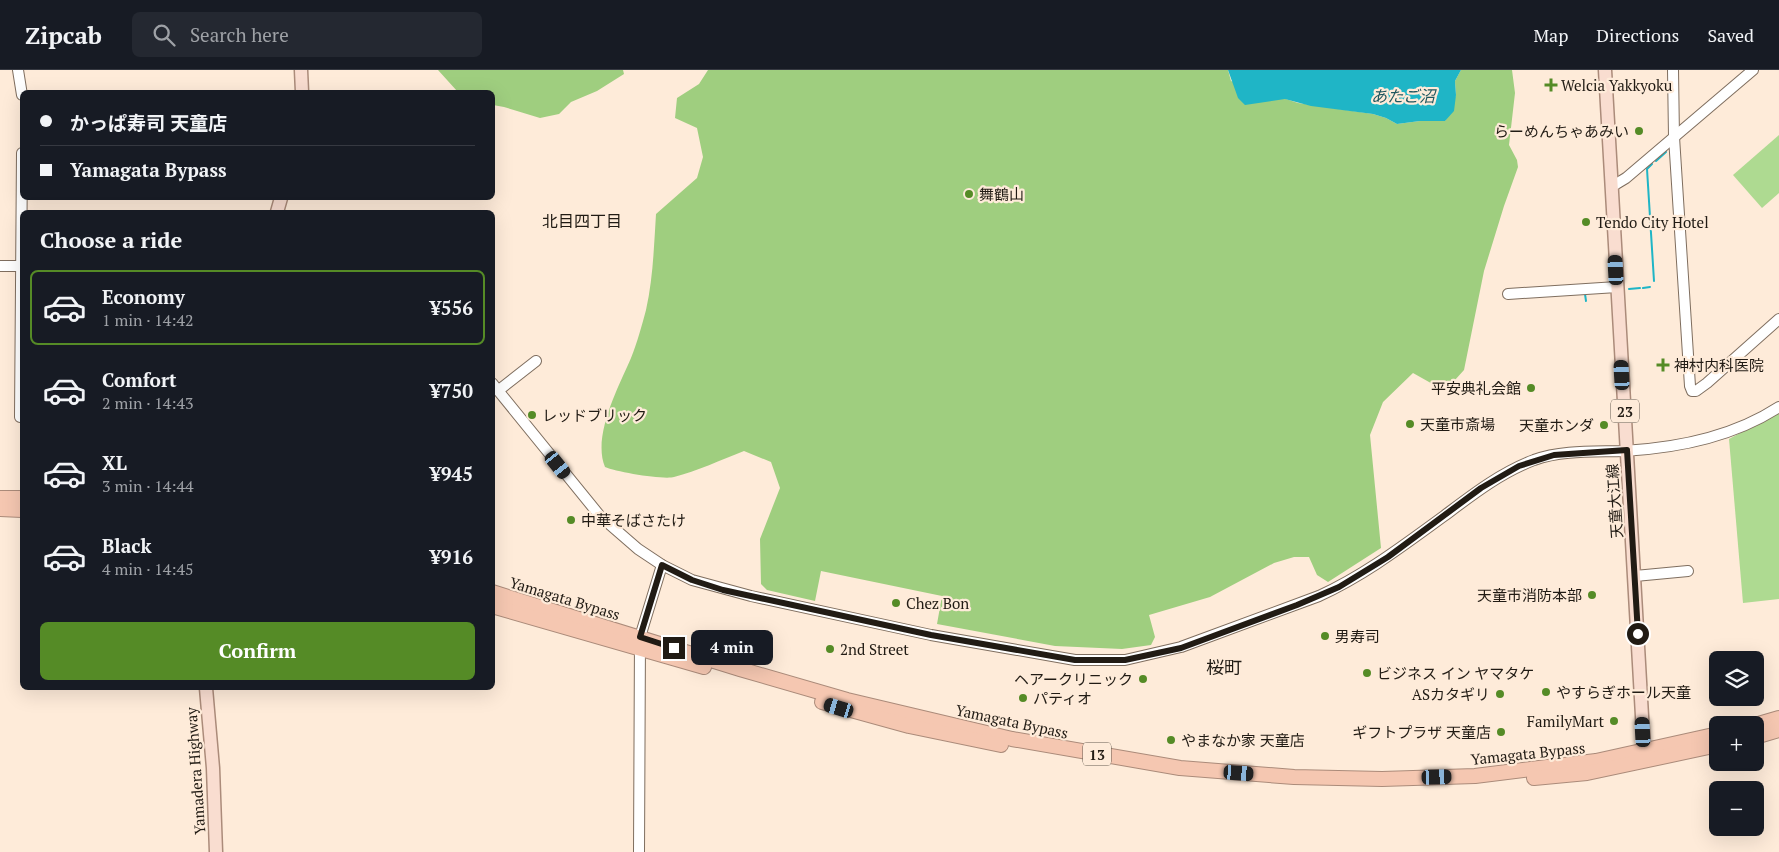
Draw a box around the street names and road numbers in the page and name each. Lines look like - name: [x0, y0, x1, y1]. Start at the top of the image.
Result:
- road number: 23: [1611, 400, 1639, 422]
- street label: 天童大江線: [1601, 463, 1627, 539]
- street label: Yamagata Bypass: [507, 572, 623, 624]
- street label: Yamagata Bypass: [954, 699, 1070, 743]
- street label: Yamadera Highway: [181, 706, 209, 835]
- street label: Yamagata Bypass: [1470, 737, 1586, 769]
- road number: 13: [1083, 742, 1111, 766]

